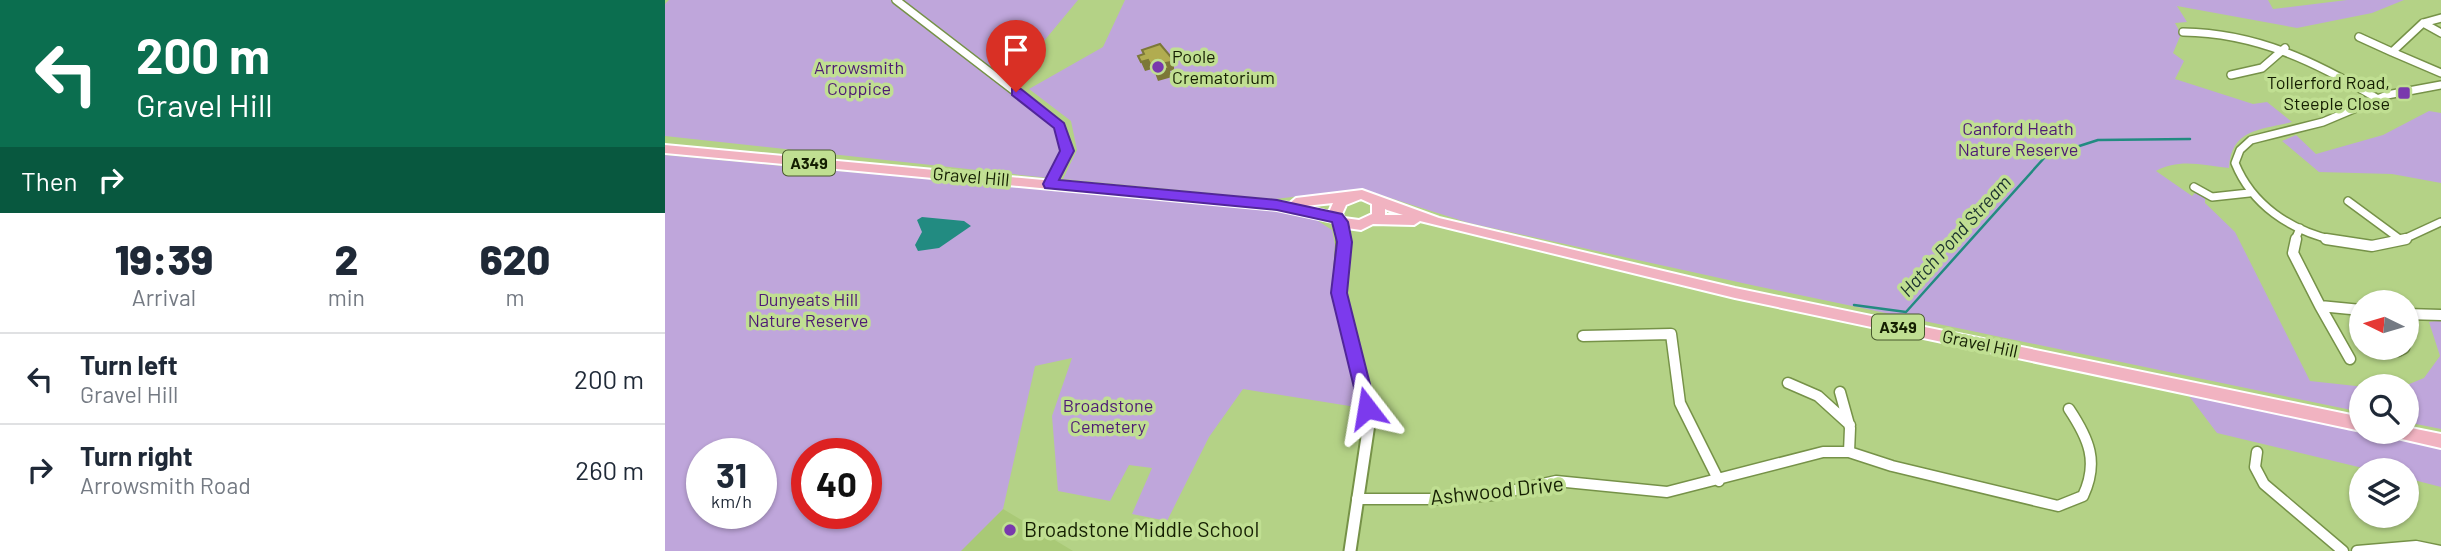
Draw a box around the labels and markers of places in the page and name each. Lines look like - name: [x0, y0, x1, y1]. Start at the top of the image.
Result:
- pin: [986, 20, 1046, 92]
- place label: Poole Crematorium: [1172, 45, 1275, 88]
- marker: Poole Crematorium: [1150, 59, 1166, 75]
- place label: Tollerford Road, Steeple Close: [2267, 71, 2390, 114]
- marker: Tollerford Road, Steeple Close: [2396, 85, 2412, 101]
- place label: Broadstone Middle School: [1024, 516, 1259, 541]
- marker: Broadstone Middle School: [1002, 522, 1018, 538]

